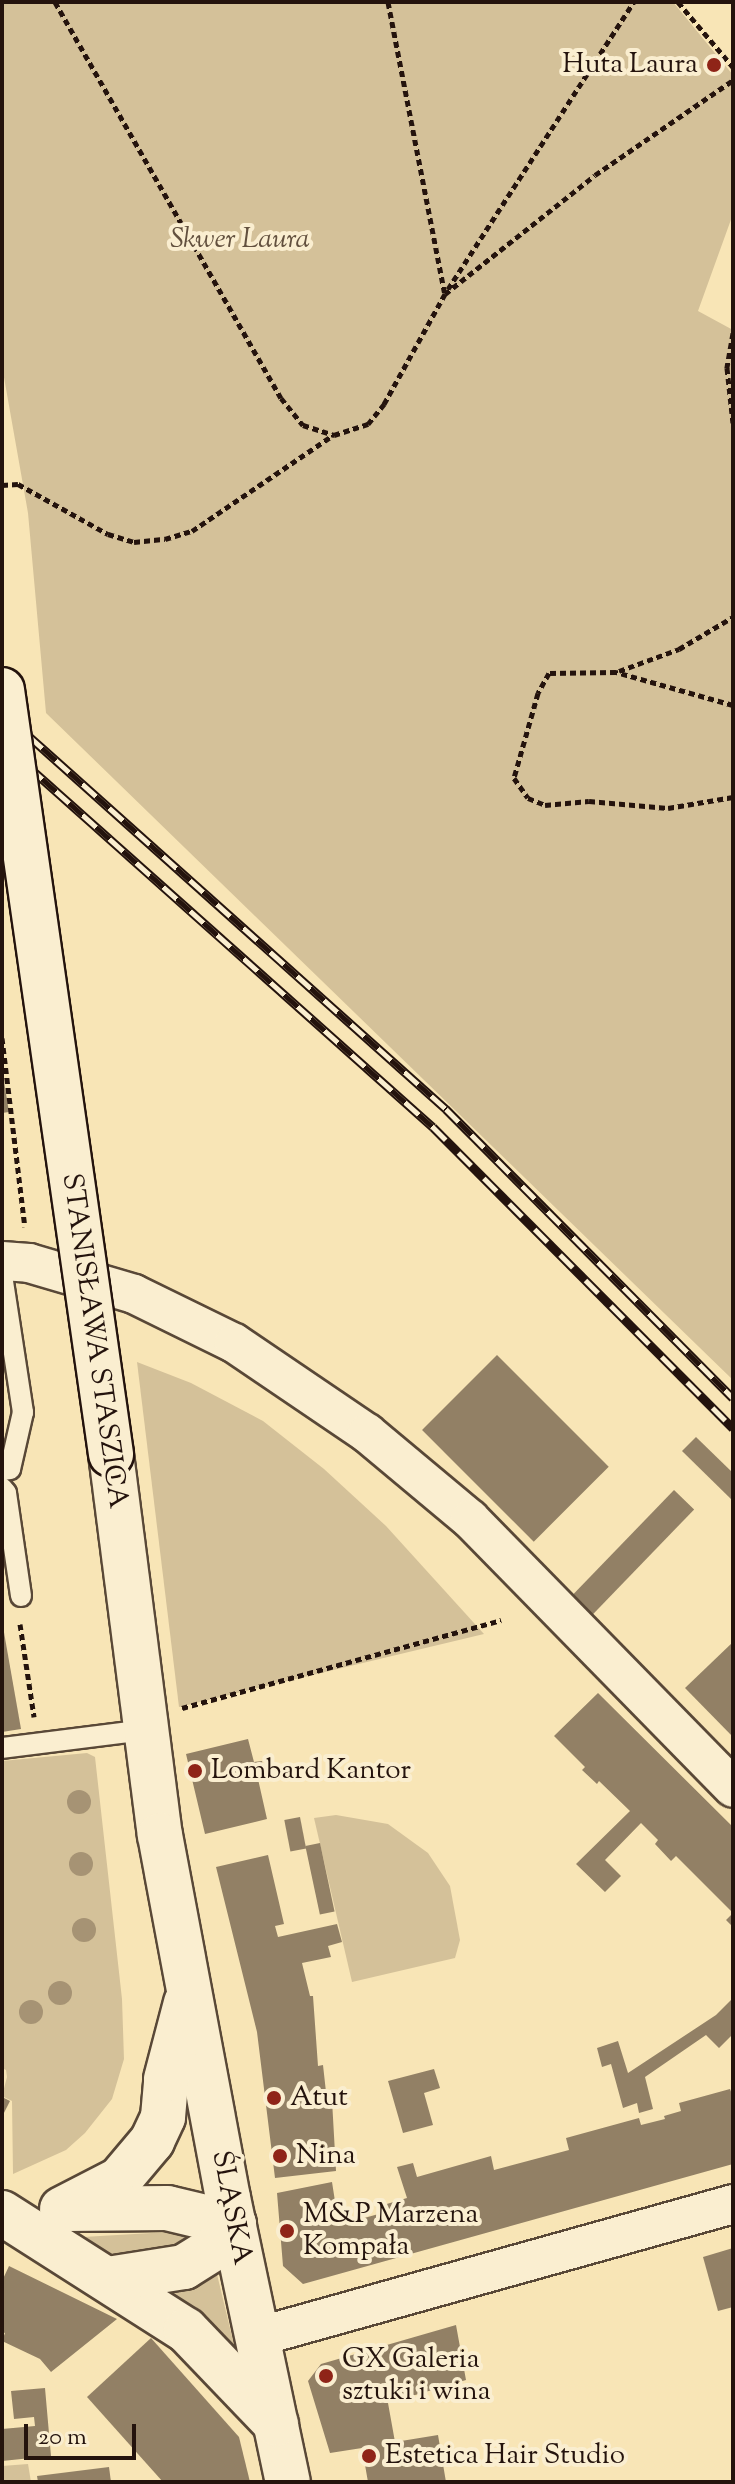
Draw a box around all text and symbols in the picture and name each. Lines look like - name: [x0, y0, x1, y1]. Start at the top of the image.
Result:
- place label: Huta Laura: [562, 48, 698, 82]
- marker: Huta Laura: [705, 56, 723, 74]
- park label: Skwer Laura: [170, 223, 310, 257]
- street label: STANISŁAWA STASZICA: [54, 1171, 134, 1511]
- place label: Lombard Kantor: [211, 1754, 411, 1788]
- marker: Lombard Kantor: [186, 1762, 204, 1780]
- place label: Atut: [290, 2081, 348, 2115]
- marker: Atut: [265, 2089, 283, 2107]
- place label: Nina: [296, 2139, 356, 2173]
- marker: Nina: [271, 2147, 289, 2165]
- street label: ŚLĄSKA: [203, 2148, 259, 2268]
- place label: M&P Marzena Kompała: [303, 2198, 478, 2264]
- marker: M&P Marzena Kompała: [278, 2222, 296, 2240]
- place label: GX Galeria sztuki i wina: [342, 2343, 491, 2409]
- marker: GX Galeria sztuki i wina: [317, 2367, 335, 2385]
- scale bar: [28, 2408, 140, 2458]
- text: 20 m: [38, 2421, 87, 2455]
- place label: Estetica Hair Studio: [385, 2439, 625, 2473]
- marker: Estetica Hair Studio: [360, 2447, 378, 2465]

